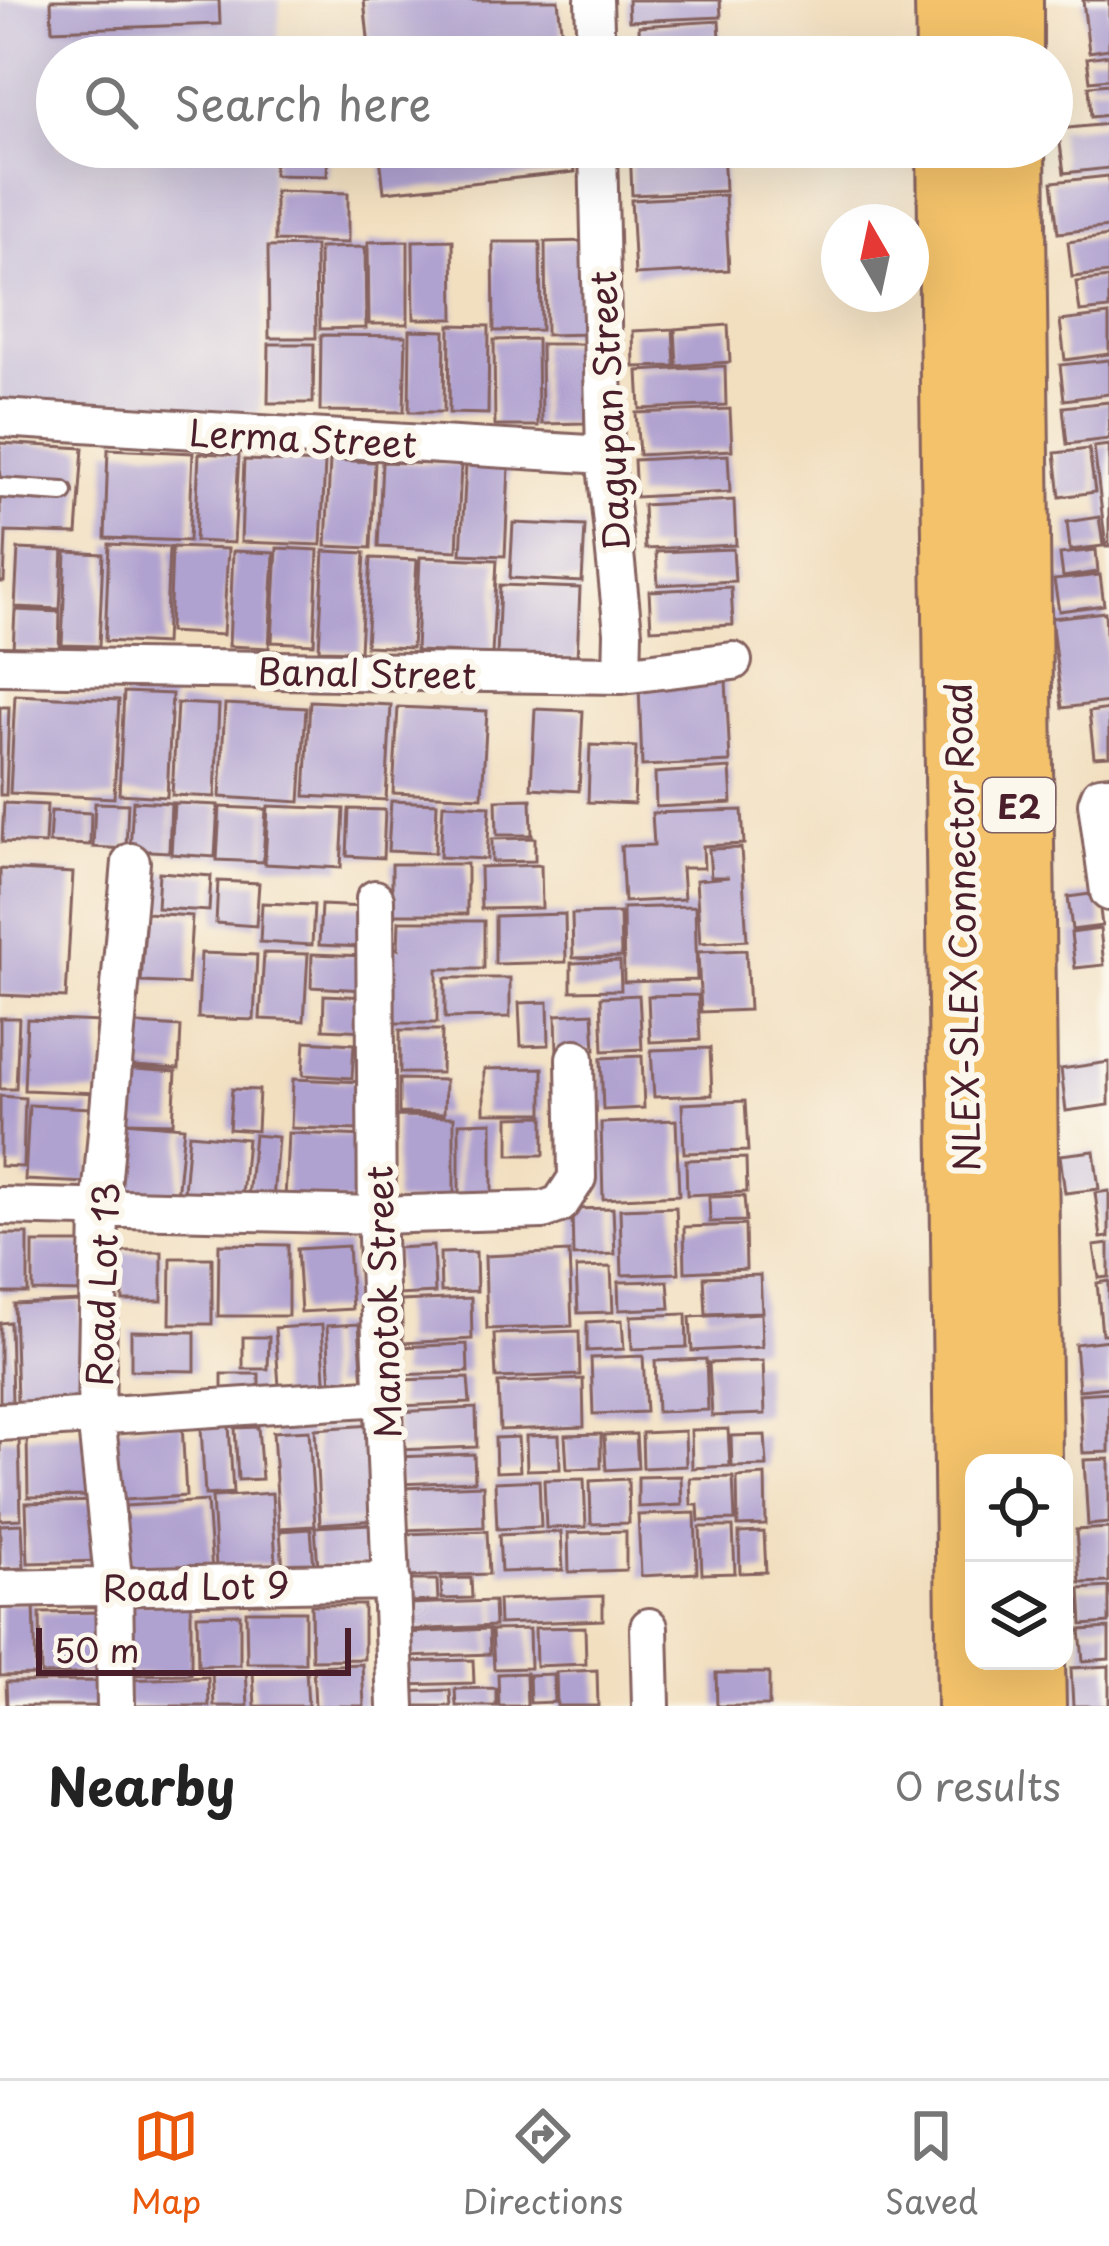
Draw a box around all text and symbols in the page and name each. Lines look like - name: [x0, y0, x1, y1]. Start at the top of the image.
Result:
- search box: [36, 36, 1073, 168]
- text: Search here: [174, 68, 431, 136]
- icon: search: [78, 69, 144, 135]
- north arrow: [821, 204, 929, 312]
- street label: Dagupan Street: [574, 269, 642, 553]
- street label: Lerma Street: [188, 404, 418, 470]
- street label: Banal Street: [257, 643, 477, 701]
- street label: NLEX-SLEX Connector Road: [930, 682, 992, 1172]
- road number: E2: [983, 778, 1055, 832]
- street label: Manotok Street: [350, 1165, 414, 1439]
- street label: Road Lot 13: [70, 1181, 132, 1387]
- map controls: [965, 1454, 1073, 1670]
- button: locate: [965, 1454, 1073, 1562]
- street label: Road Lot 9: [102, 1556, 290, 1614]
- button: layers: [965, 1562, 1073, 1670]
- scale bar: [36, 1622, 351, 1675]
- text: 50 m: [54, 1624, 140, 1674]
- text: Nearby: [48, 1746, 235, 1823]
- text: 0 results: [895, 1755, 1061, 1814]
- tab: Map: [131, 2103, 201, 2225]
- tab: Directions: [463, 2103, 623, 2225]
- tab: Saved: [885, 2103, 978, 2225]

